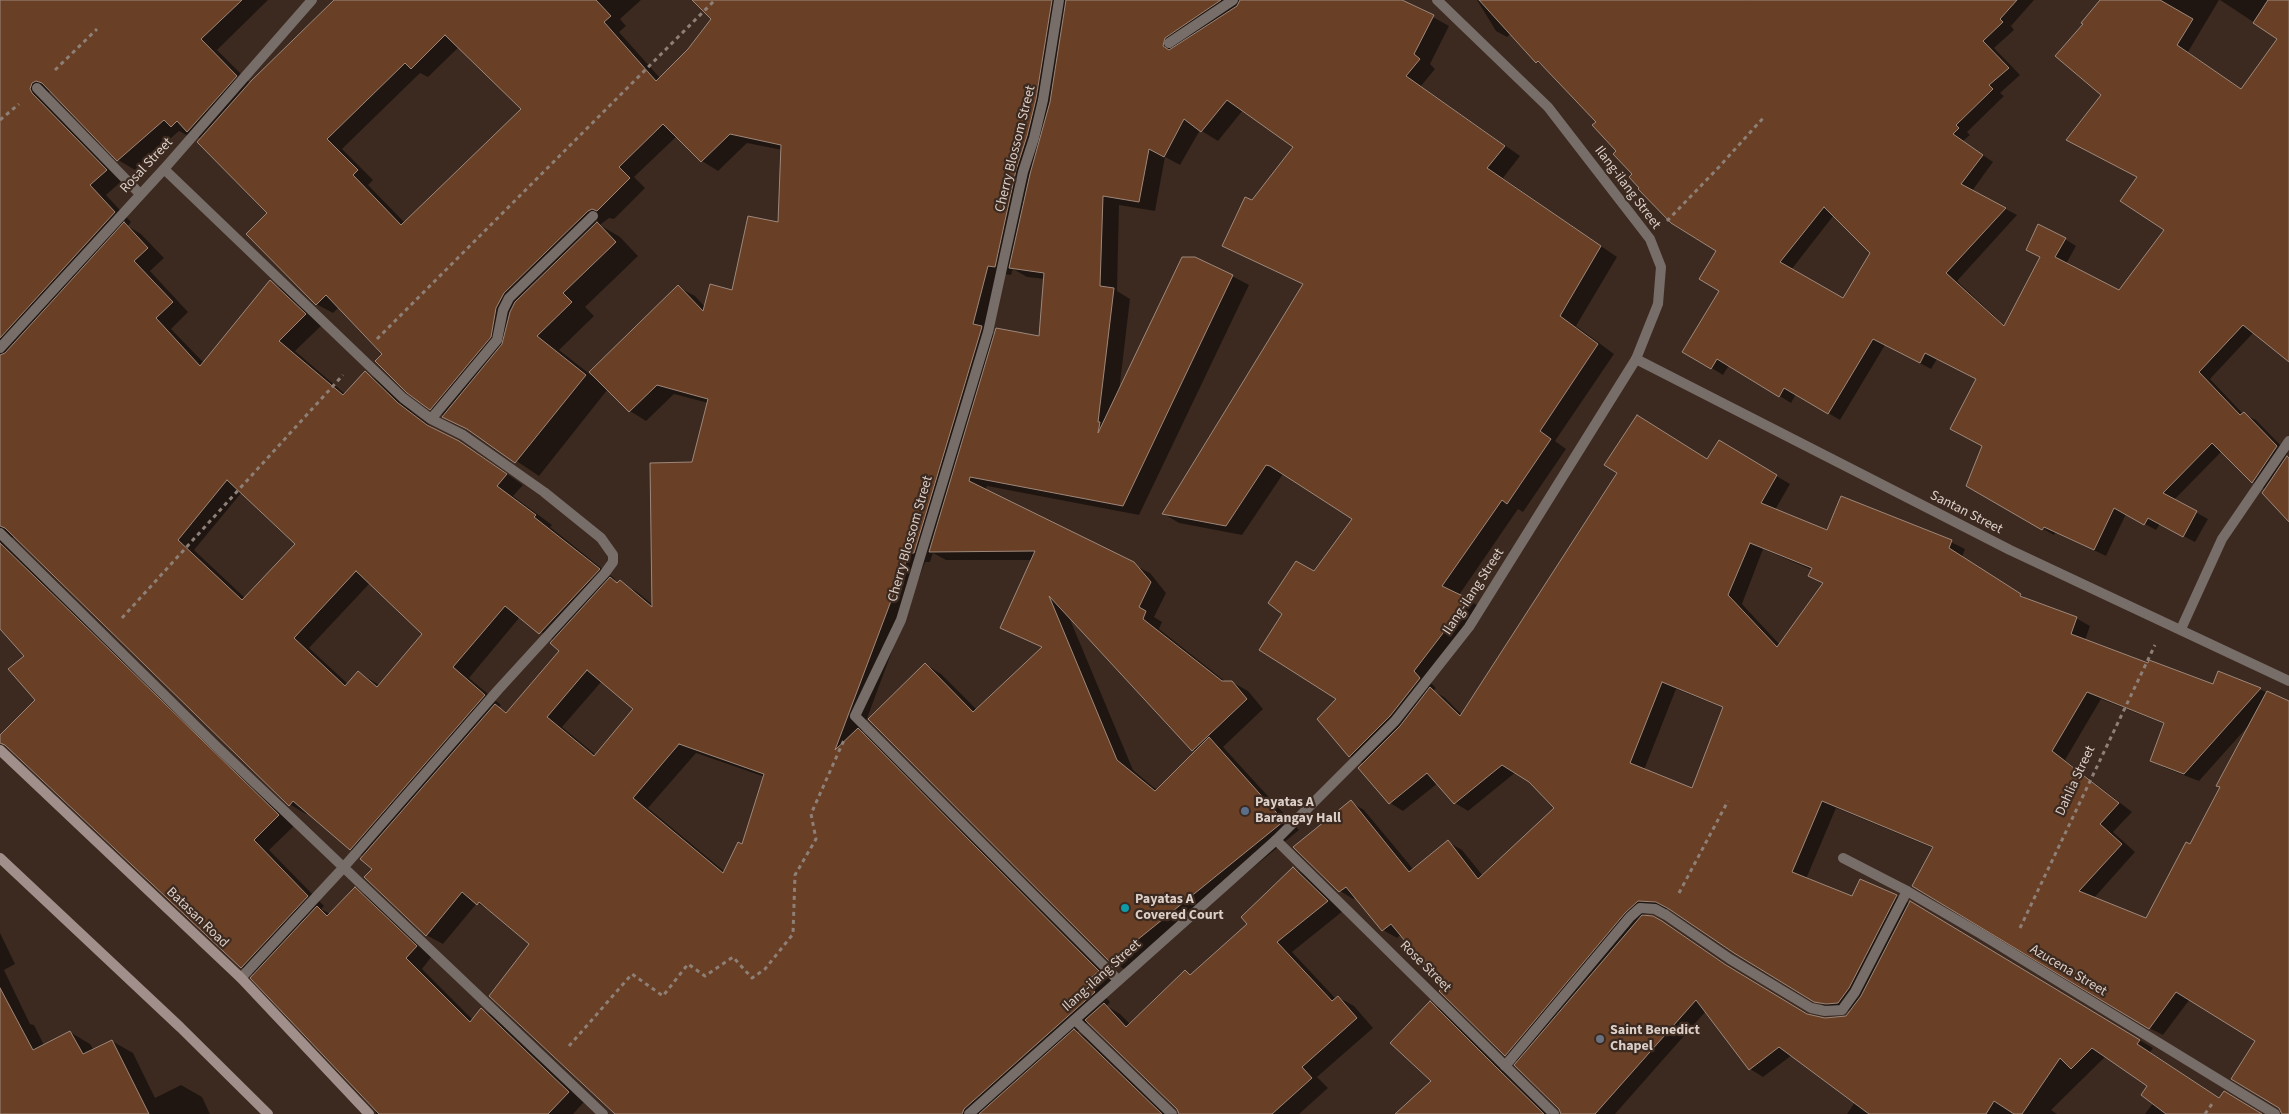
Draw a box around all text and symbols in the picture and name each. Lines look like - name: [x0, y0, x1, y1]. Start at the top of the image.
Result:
- street label: Cherry Blossom Street: [992, 84, 1040, 214]
- street label: Rosal Street: [117, 135, 177, 197]
- street label: Ilang-ilang Street: [1590, 143, 1664, 233]
- street label: Cherry Blossom Street: [885, 474, 937, 604]
- street label: Santan Street: [1927, 488, 2005, 538]
- street label: Ilang-ilang Street: [1440, 545, 1508, 639]
- street label: Dahlia Street: [2052, 743, 2100, 819]
- place label: Payatas A Barangay Hall: [1255, 795, 1341, 828]
- marker: Payatas A Barangay Hall: [1239, 805, 1251, 817]
- street label: Batasan Road: [162, 884, 232, 952]
- place label: Payatas A Covered Court: [1135, 892, 1224, 924]
- marker: Payatas A Covered Court: [1119, 902, 1131, 914]
- street label: Ilang-ilang Street: [1059, 936, 1145, 1016]
- street label: Rose Street: [1396, 938, 1454, 996]
- street label: Azucena Street: [2027, 941, 2109, 1001]
- place label: Saint Benedict Chapel: [1610, 1023, 1700, 1056]
- marker: Saint Benedict Chapel: [1594, 1033, 1606, 1045]

